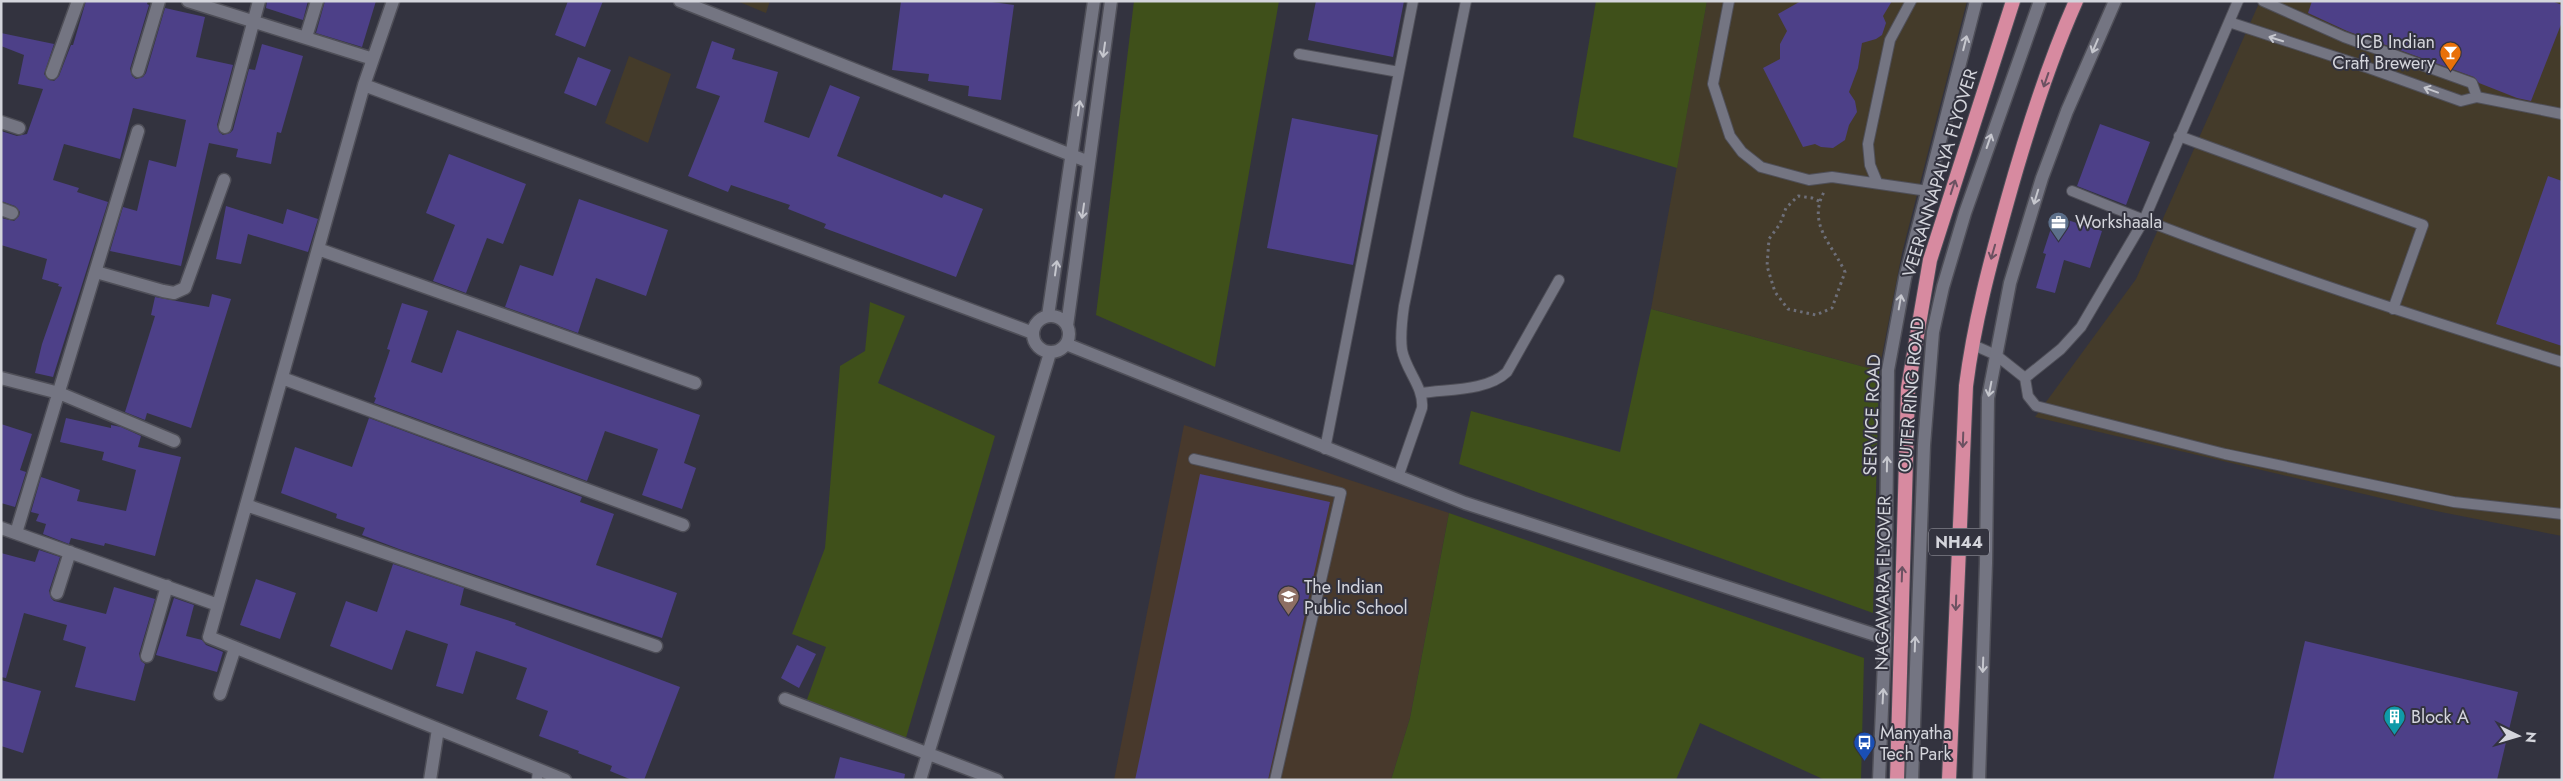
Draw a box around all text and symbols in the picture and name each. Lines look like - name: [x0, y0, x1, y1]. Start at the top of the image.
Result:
- place label: ICB Indian Craft Brewery: [2332, 29, 2435, 76]
- one-way arrow: [2269, 34, 2285, 44]
- one-way arrow: [1961, 35, 1971, 51]
- one-way arrow: [2090, 38, 2100, 53]
- bar icon: ICB Indian Craft Brewery: [2439, 40, 2463, 71]
- one-way arrow: [1099, 41, 1109, 57]
- street label: VEERANNAPALYA FLYOVER: [1896, 65, 1984, 281]
- one-way arrow: [2040, 72, 2050, 88]
- one-way arrow: [2423, 85, 2439, 94]
- one-way arrow: [1074, 100, 1084, 116]
- one-way arrow: [1985, 133, 1995, 149]
- one-way arrow: [1949, 179, 1959, 195]
- one-way arrow: [2031, 189, 2041, 205]
- one-way arrow: [1078, 202, 1088, 218]
- place label: Workshaala: [2075, 209, 2162, 235]
- office icon: Workshaala: [2047, 210, 2071, 241]
- one-way arrow: [1987, 244, 1997, 260]
- one-way arrow: [1051, 261, 1061, 277]
- one-way arrow: [1896, 295, 1906, 311]
- street label: OUTER RING ROAD: [1891, 317, 1931, 473]
- street label: SERVICE ROAD: [1857, 354, 1887, 476]
- one-way arrow: [1984, 381, 1994, 397]
- one-way arrow: [1959, 432, 1968, 448]
- one-way arrow: [1882, 456, 1892, 472]
- street label: NAGAWARA FLYOVER: [1868, 495, 1898, 671]
- road number: NH44: [1929, 528, 1989, 556]
- one-way arrow: [1897, 566, 1907, 582]
- place label: The Indian Public School: [1304, 574, 1408, 621]
- school or university icon: The Indian Public School: [1276, 585, 1300, 616]
- one-way arrow: [1952, 594, 1961, 610]
- one-way arrow: [1911, 636, 1920, 652]
- one-way arrow: [1978, 656, 1988, 672]
- one-way arrow: [1878, 688, 1887, 704]
- place label: Block A: [2411, 704, 2469, 730]
- building icon: Block A: [2383, 705, 2407, 736]
- north arrow: [2493, 711, 2543, 761]
- place label: Manyatha Tech Park: [1880, 720, 1952, 767]
- bus stop icon: Manyatha Tech Park: [1852, 731, 1876, 762]
- text: N: [2521, 731, 2541, 744]

